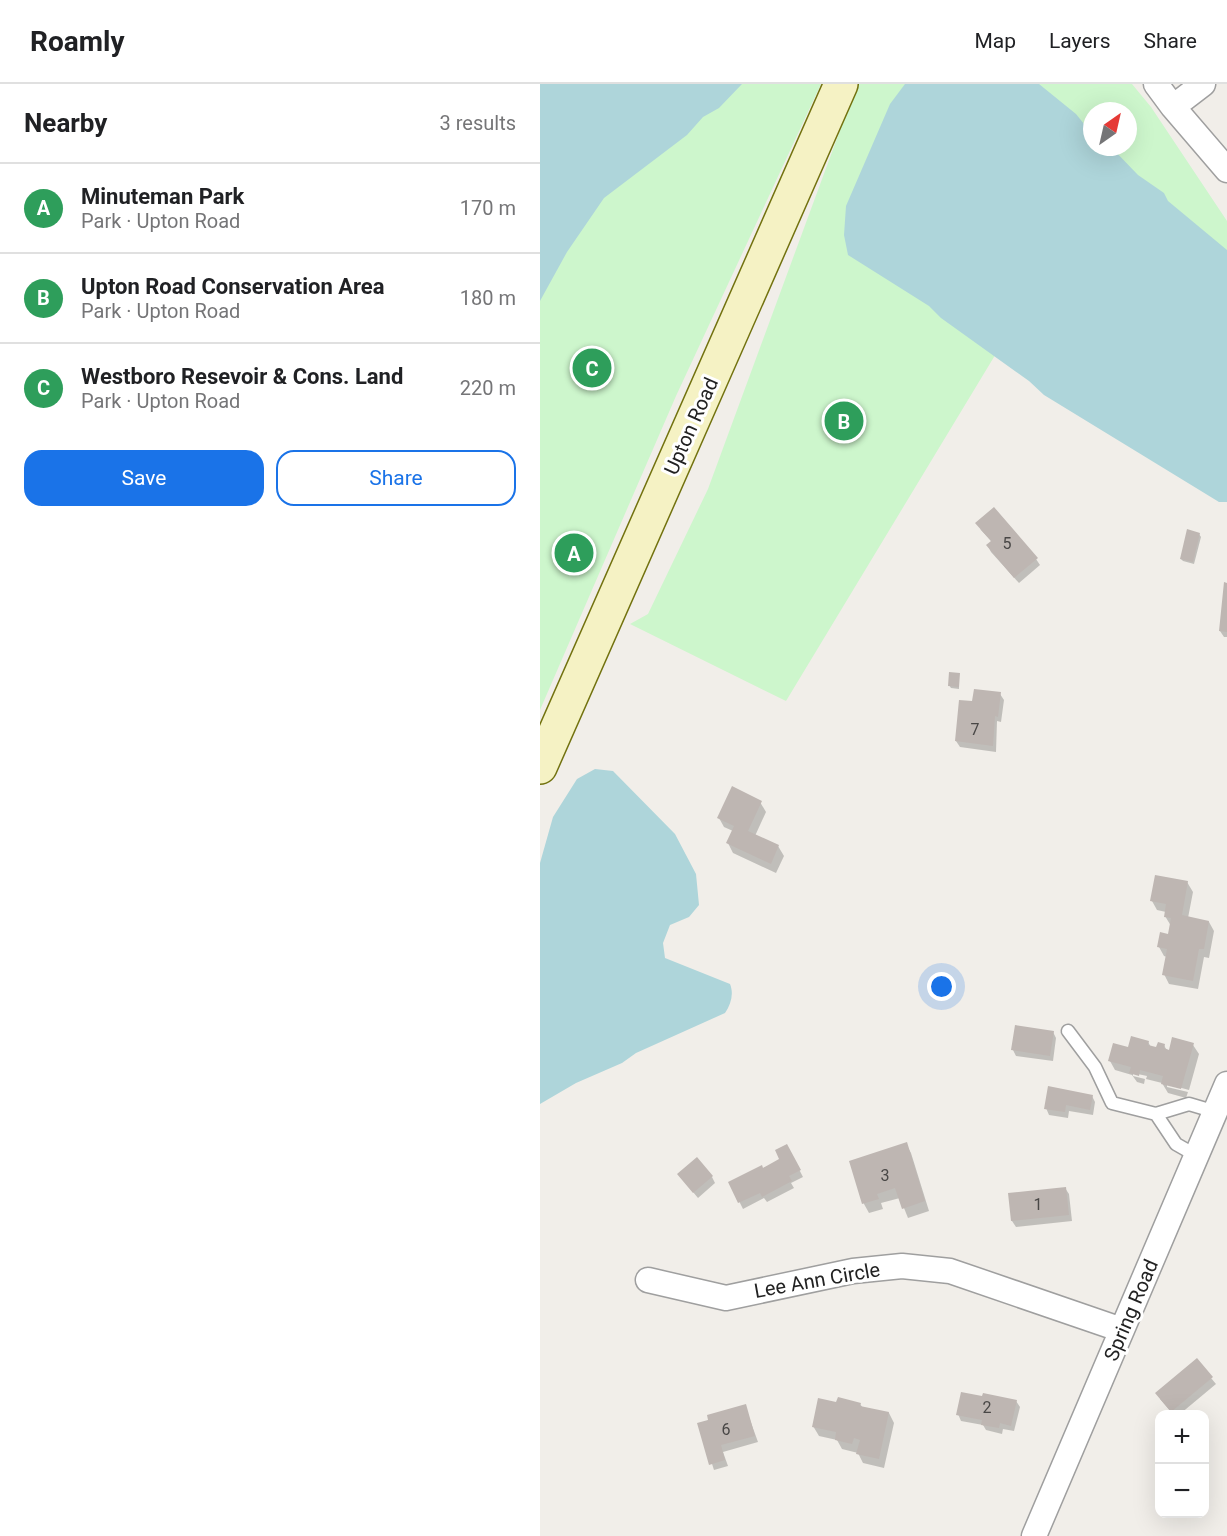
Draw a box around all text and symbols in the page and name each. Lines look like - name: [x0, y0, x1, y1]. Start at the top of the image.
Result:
- text: Roamly: [30, 25, 125, 58]
- text: Map: [974, 29, 1016, 53]
- text: Layers: [1049, 29, 1110, 53]
- text: Share: [1143, 29, 1197, 53]
- north arrow: [1083, 102, 1137, 156]
- text: Nearby: [24, 108, 107, 138]
- text: 3 results: [440, 111, 516, 135]
- text: Minuteman Park: [81, 184, 244, 209]
- text: A: [37, 196, 50, 220]
- text: 170 m: [460, 196, 516, 220]
- text: Park · Upton Road: [81, 209, 240, 233]
- text: Upton Road Conservation Area: [81, 274, 385, 299]
- text: B: [37, 286, 50, 310]
- text: 180 m: [460, 286, 516, 310]
- text: Park · Upton Road: [81, 299, 240, 323]
- pin: C: [572, 346, 612, 390]
- text: Westboro Resevoir & Cons. Land: [81, 364, 403, 389]
- street label: Upton Road: [659, 374, 723, 478]
- text: C: [37, 376, 50, 400]
- text: 220 m: [460, 376, 516, 400]
- text: Park · Upton Road: [81, 389, 240, 413]
- pin: B: [824, 398, 864, 444]
- button: Save: [24, 450, 264, 506]
- button: Share: [276, 450, 516, 506]
- pin: A: [555, 530, 594, 576]
- house number: 5: [1003, 534, 1012, 553]
- house number: 7: [971, 720, 980, 739]
- your location: [927, 972, 956, 1001]
- house number: 3: [881, 1166, 890, 1185]
- house number: 1: [1034, 1195, 1043, 1214]
- street label: Spring Road: [1099, 1256, 1163, 1364]
- street label: Lee Ann Circle: [752, 1257, 882, 1303]
- house number: 2: [983, 1398, 992, 1417]
- map controls: [1155, 1410, 1209, 1518]
- button: +: [1155, 1410, 1209, 1464]
- house number: 6: [722, 1420, 731, 1439]
- button: −: [1155, 1464, 1209, 1518]

